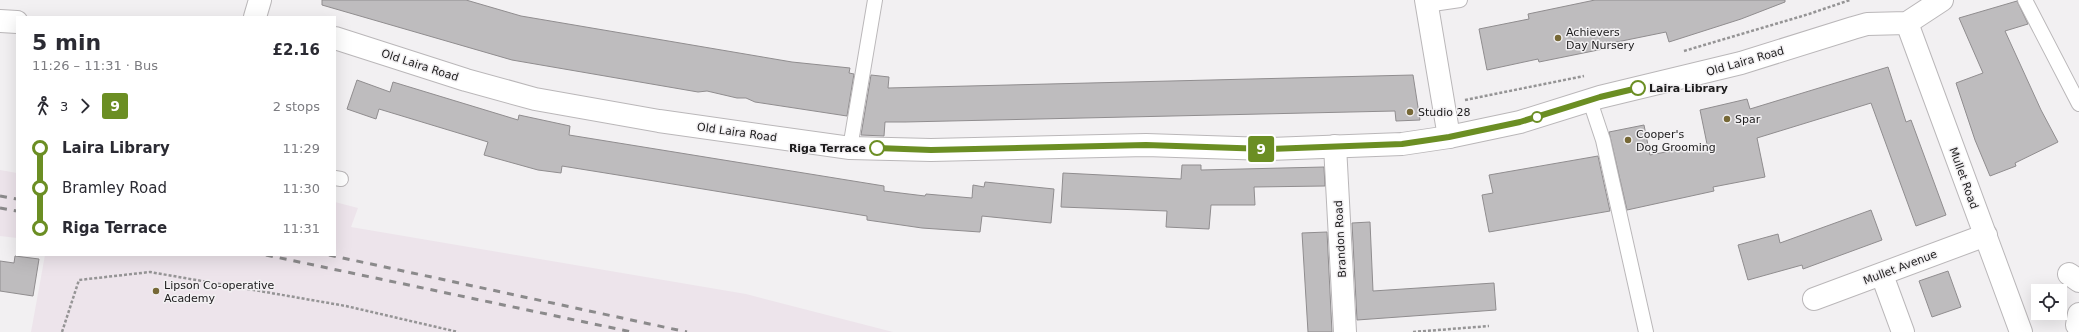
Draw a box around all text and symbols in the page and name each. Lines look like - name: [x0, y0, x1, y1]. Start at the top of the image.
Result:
- place label: Achievers Day Nursery: [1566, 26, 1635, 52]
- text: 5 min: [32, 30, 101, 55]
- marker: Achievers Day Nursery: [1553, 33, 1563, 43]
- text: £2.16: [273, 41, 320, 59]
- street label: Old Laira Road: [1705, 44, 1786, 79]
- street label: Old Laira Road: [380, 47, 460, 84]
- text: 11:26 – 11:31 · Bus: [32, 58, 158, 73]
- marker: Laira Library: [1630, 80, 1646, 96]
- place label: Laira Library: [1649, 82, 1728, 95]
- icon: walk: [32, 95, 54, 117]
- icon: forward: [74, 95, 96, 117]
- text: 9: [110, 98, 120, 114]
- text: 3: [60, 99, 68, 114]
- text: 2 stops: [273, 99, 320, 114]
- place label: Studio 28: [1418, 106, 1471, 119]
- marker: Studio 28: [1405, 107, 1415, 117]
- unlabelled marker: [1531, 111, 1543, 123]
- place label: Spar: [1735, 113, 1761, 126]
- marker: Spar: [1722, 114, 1732, 124]
- street label: Old Laira Road: [696, 120, 778, 145]
- place label: Cooper's Dog Grooming: [1636, 128, 1716, 154]
- marker: Cooper's Dog Grooming: [1623, 135, 1633, 145]
- line badge: 9: [1248, 136, 1274, 162]
- text: Laira Library: [62, 139, 170, 157]
- marker: Riga Terrace: [869, 140, 885, 156]
- text: 11:29: [283, 141, 320, 156]
- text: 9: [1256, 141, 1266, 157]
- place label: Riga Terrace: [789, 142, 866, 155]
- street label: Mullet Road: [1946, 146, 1981, 211]
- text: Bramley Road: [62, 179, 167, 197]
- text: 11:30: [283, 181, 320, 196]
- street label: Brandon Road: [1332, 200, 1349, 278]
- text: Riga Terrace: [62, 219, 167, 237]
- text: 11:31: [283, 221, 320, 236]
- street label: Mullet Avenue: [1861, 247, 1939, 288]
- place label: Lipson Co-operative Academy: [164, 279, 275, 305]
- map controls: [2031, 284, 2067, 320]
- button: locate: [2031, 284, 2067, 320]
- marker: Lipson Co-operative Academy: [151, 286, 161, 296]

